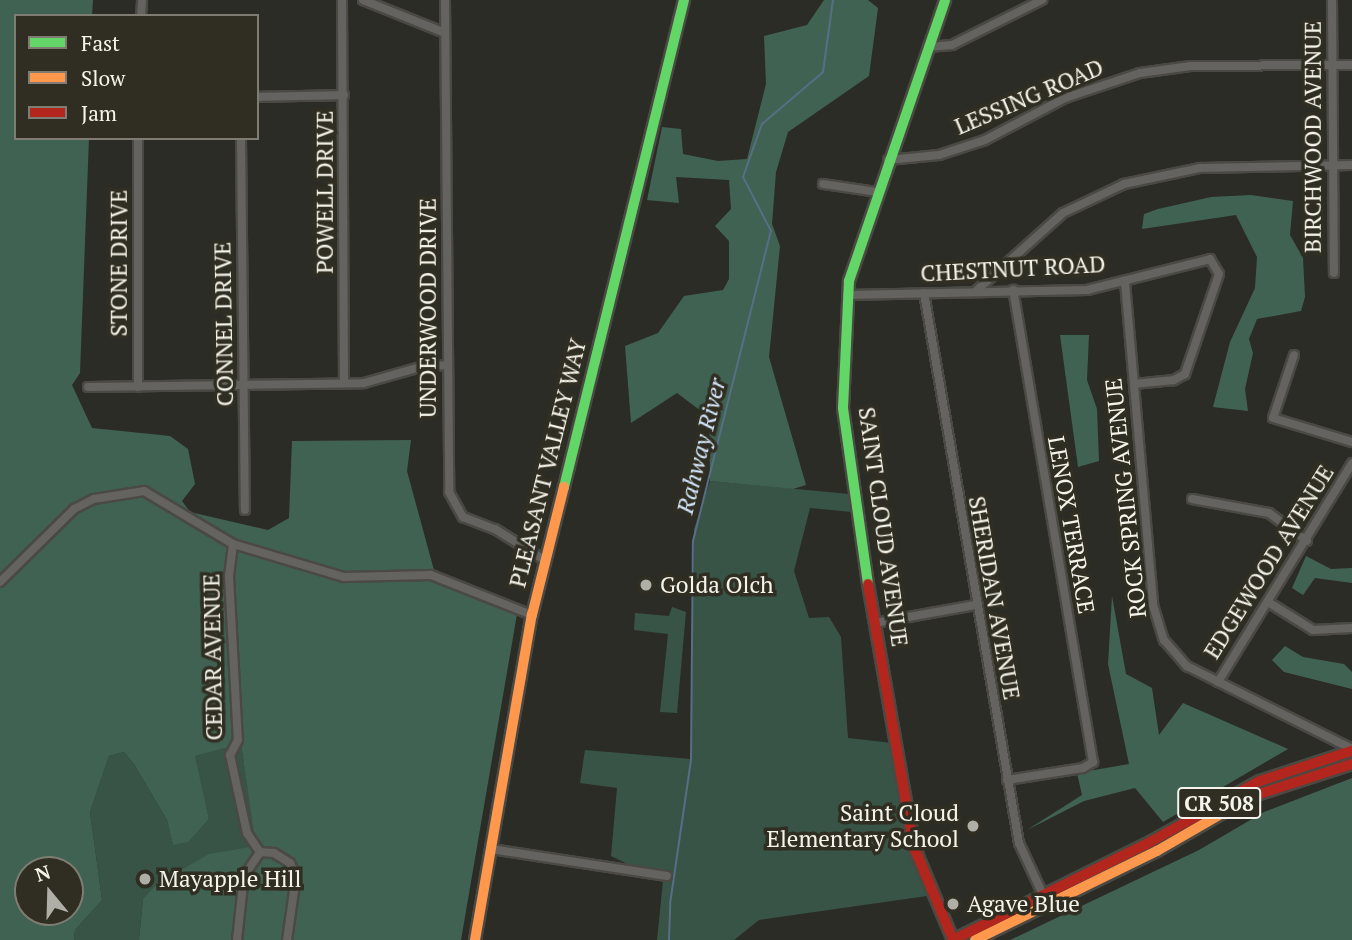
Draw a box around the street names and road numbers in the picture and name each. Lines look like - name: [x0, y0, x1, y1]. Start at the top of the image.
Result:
- street label: BIRCHWOOD AVENUE: [1299, 21, 1327, 253]
- street label: LESSING ROAD: [951, 53, 1107, 141]
- street label: POWELL DRIVE: [311, 110, 339, 274]
- street label: STONE DRIVE: [105, 190, 133, 336]
- street label: UNDERWOOD DRIVE: [414, 198, 442, 418]
- street label: CONNEL DRIVE: [209, 241, 239, 407]
- street label: CHESTNUT ROAD: [920, 250, 1106, 288]
- street label: PLEASANT VALLEY WAY: [504, 335, 592, 591]
- street label: ROCK SPRING AVENUE: [1100, 377, 1152, 619]
- street label: SAINT CLOUD AVENUE: [852, 405, 914, 649]
- street label: LENOX TERRACE: [1042, 434, 1100, 616]
- street label: EDGEWOOD AVENUE: [1198, 460, 1340, 664]
- street label: SHERIDAN AVENUE: [962, 494, 1026, 702]
- street label: CEDAR AVENUE: [198, 573, 228, 741]
- road number: CR 508: [1177, 786, 1261, 820]

